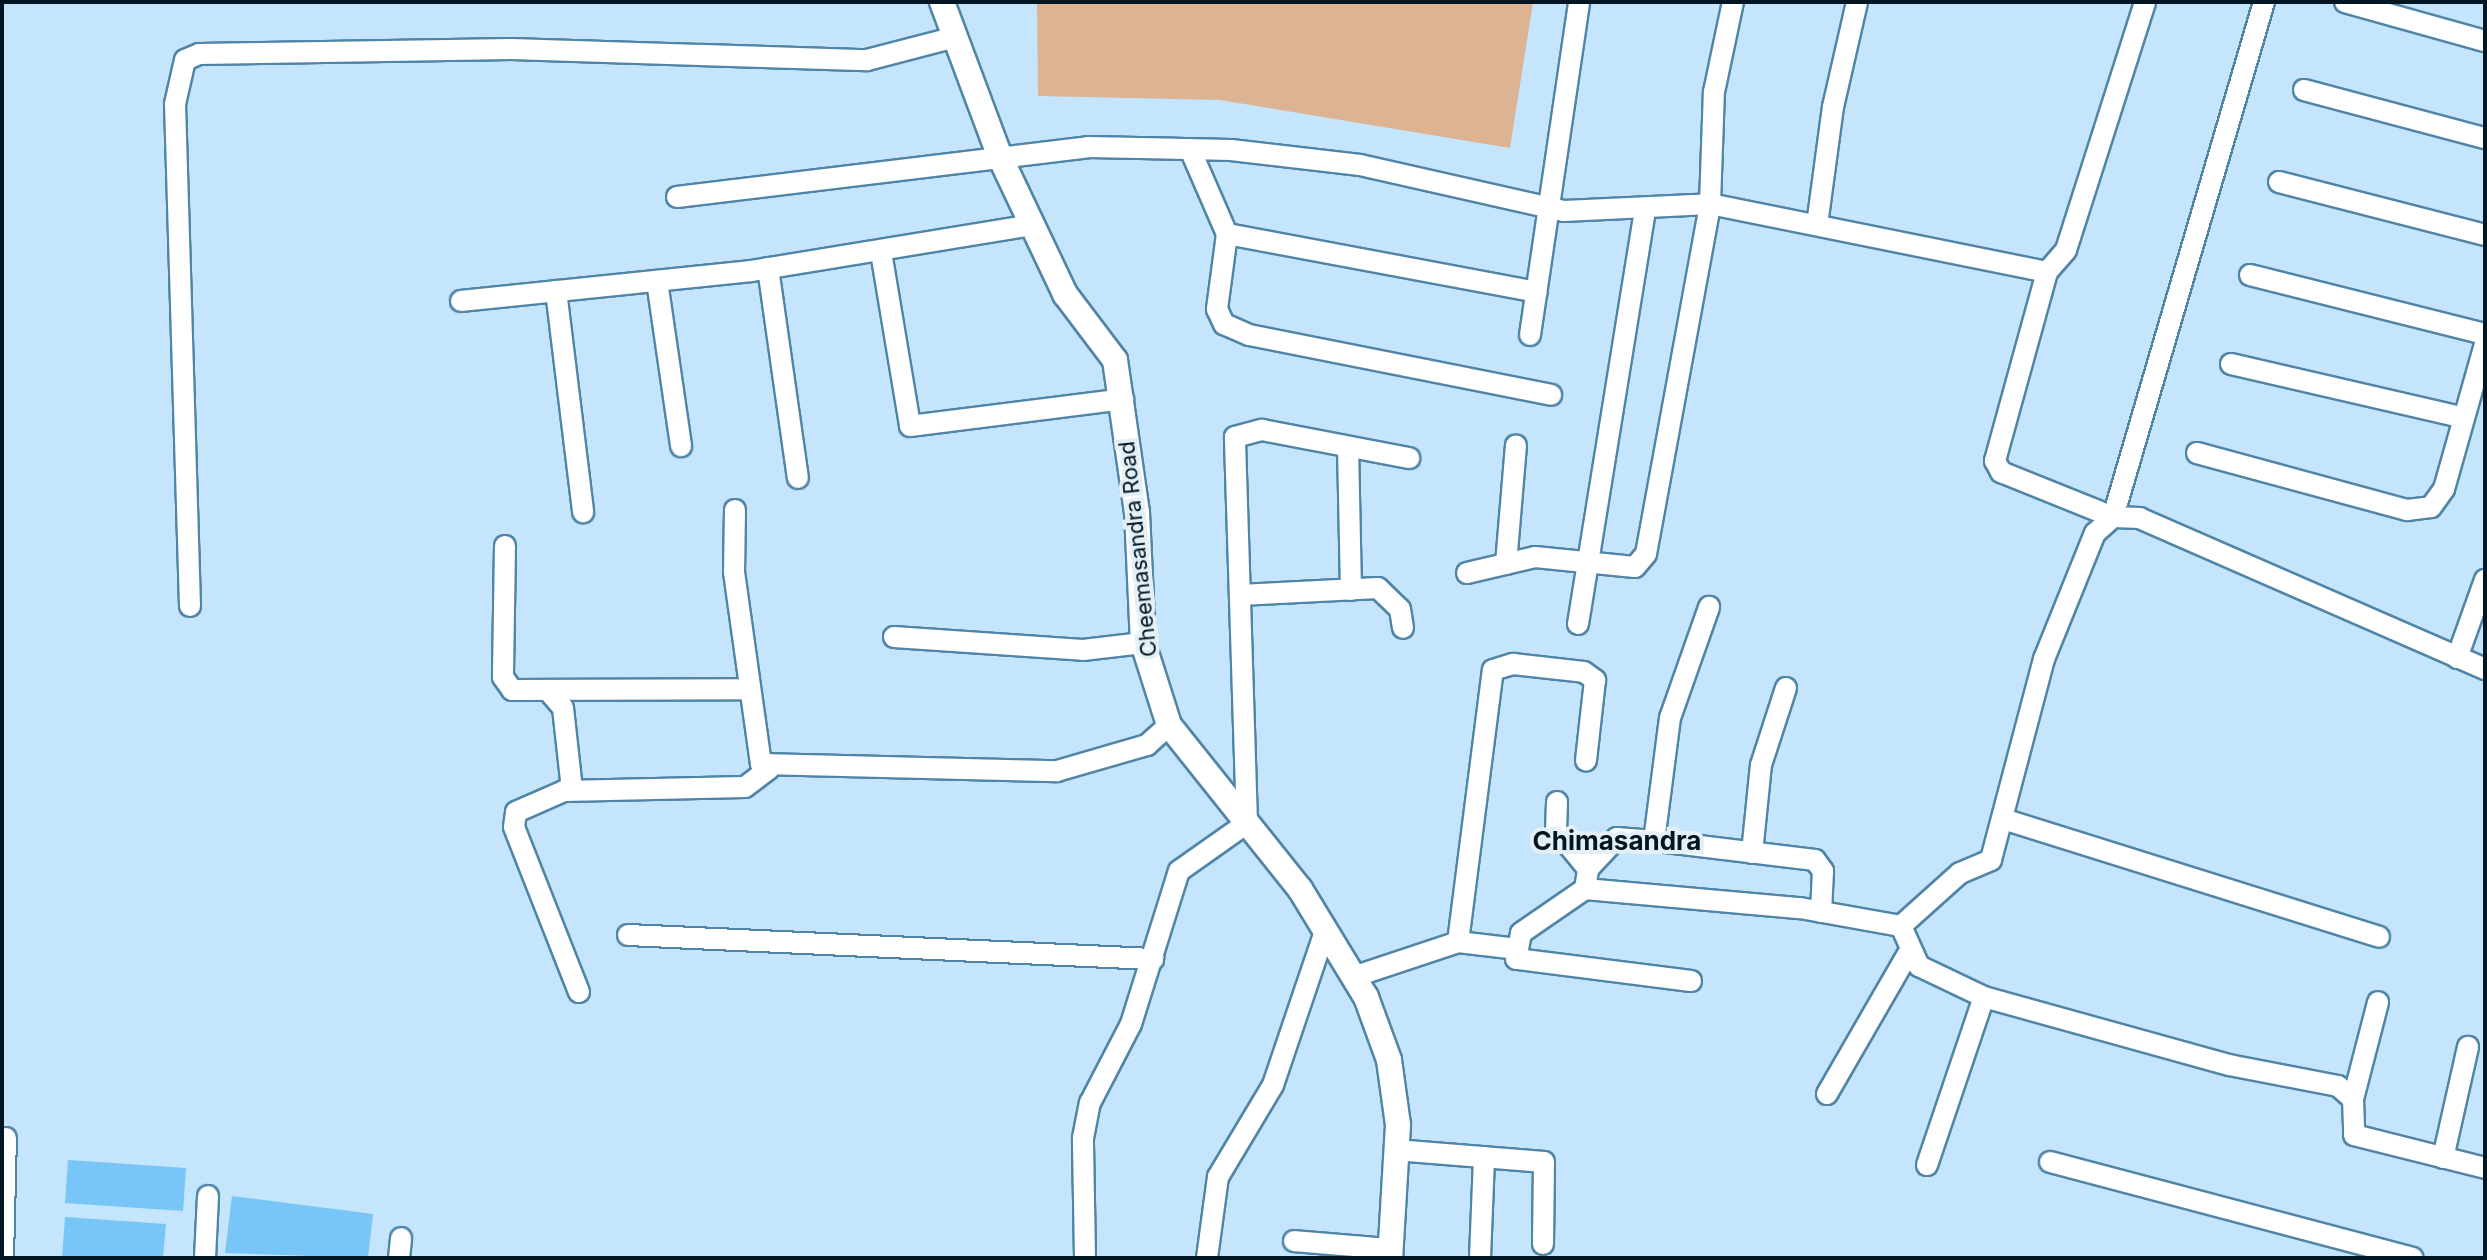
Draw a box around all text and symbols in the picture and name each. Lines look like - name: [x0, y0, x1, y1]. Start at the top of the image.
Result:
- street label: Cheemasandra Road: [1114, 440, 1162, 658]
- district label: Chimasandra: [1533, 825, 1701, 857]

